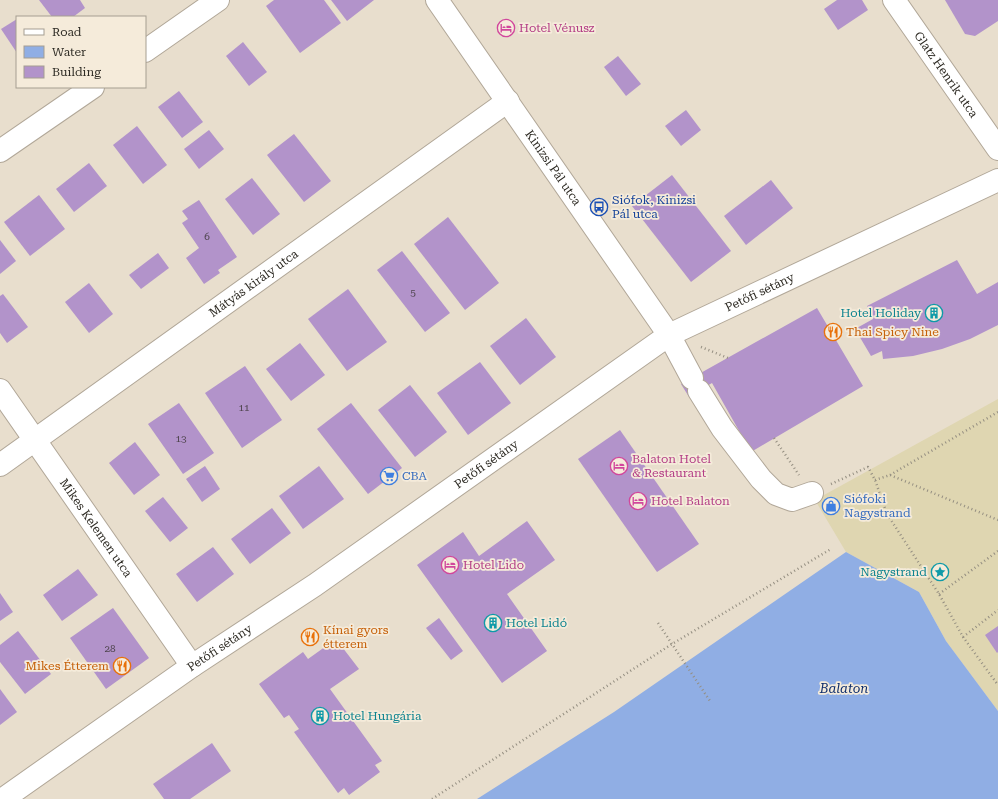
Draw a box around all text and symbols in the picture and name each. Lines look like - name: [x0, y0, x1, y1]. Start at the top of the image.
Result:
- legend: [16, 16, 146, 88]
- hotel icon: Hotel Vénusz: [496, 18, 516, 38]
- place label: Hotel Vénusz: [519, 21, 595, 35]
- text: Road: [52, 25, 82, 39]
- street label: Glatz Henrik utca: [911, 29, 981, 121]
- text: Water: [52, 45, 86, 59]
- text: Building: [52, 65, 101, 79]
- street label: Kinizsi Pál utca: [522, 127, 584, 208]
- place label: Siófok, Kinizsi Pál utca: [612, 193, 696, 221]
- bus stop icon: Siófok, Kinizsi Pál utca: [589, 197, 609, 217]
- house number: 6: [204, 231, 210, 242]
- street label: Mátyás király utca: [206, 246, 301, 320]
- street label: Petőfi sétány: [723, 270, 797, 315]
- house number: 5: [410, 287, 416, 298]
- building icon: Hotel Holiday: [924, 303, 944, 323]
- place label: Hotel Holiday: [840, 306, 922, 320]
- restaurant icon: Thai Spicy Nine: [823, 322, 843, 342]
- place label: Thai Spicy Nine: [846, 325, 939, 339]
- house number: 11: [238, 402, 250, 413]
- house number: 13: [175, 433, 187, 444]
- street label: Petőfi sétány: [452, 436, 522, 491]
- place label: Balaton Hotel & Restaurant: [632, 452, 711, 480]
- hotel icon: Balaton Hotel & Restaurant: [609, 456, 629, 476]
- supermarket icon: CBA: [379, 466, 399, 486]
- place label: CBA: [402, 469, 428, 483]
- street label: Mikes Kelemen utca: [57, 476, 135, 580]
- hotel icon: Hotel Balaton: [628, 491, 648, 511]
- place label: Siófoki Nagystrand: [844, 492, 911, 520]
- place label: Hotel Balaton: [651, 494, 730, 508]
- shop icon: Siófoki Nagystrand: [821, 496, 841, 516]
- hotel icon: Hotel Lido: [440, 555, 460, 575]
- place label: Hotel Lido: [463, 558, 524, 572]
- place icon: Nagystrand: [930, 562, 950, 582]
- place label: Nagystrand: [860, 565, 927, 579]
- building icon: Hotel Lidó: [483, 613, 503, 633]
- place label: Hotel Lidó: [506, 616, 567, 630]
- street label: Petőfi sétány: [184, 621, 255, 674]
- place label: Kínai gyors étterem: [323, 623, 389, 651]
- restaurant icon: Kínai gyors étterem: [300, 627, 320, 647]
- house number: 28: [104, 643, 116, 654]
- restaurant icon: Mikes Étterem: [112, 656, 132, 676]
- place label: Mikes Étterem: [26, 659, 109, 673]
- water label: Balaton: [819, 681, 868, 696]
- building icon: Hotel Hungária: [310, 706, 330, 726]
- place label: Hotel Hungária: [333, 709, 422, 723]

